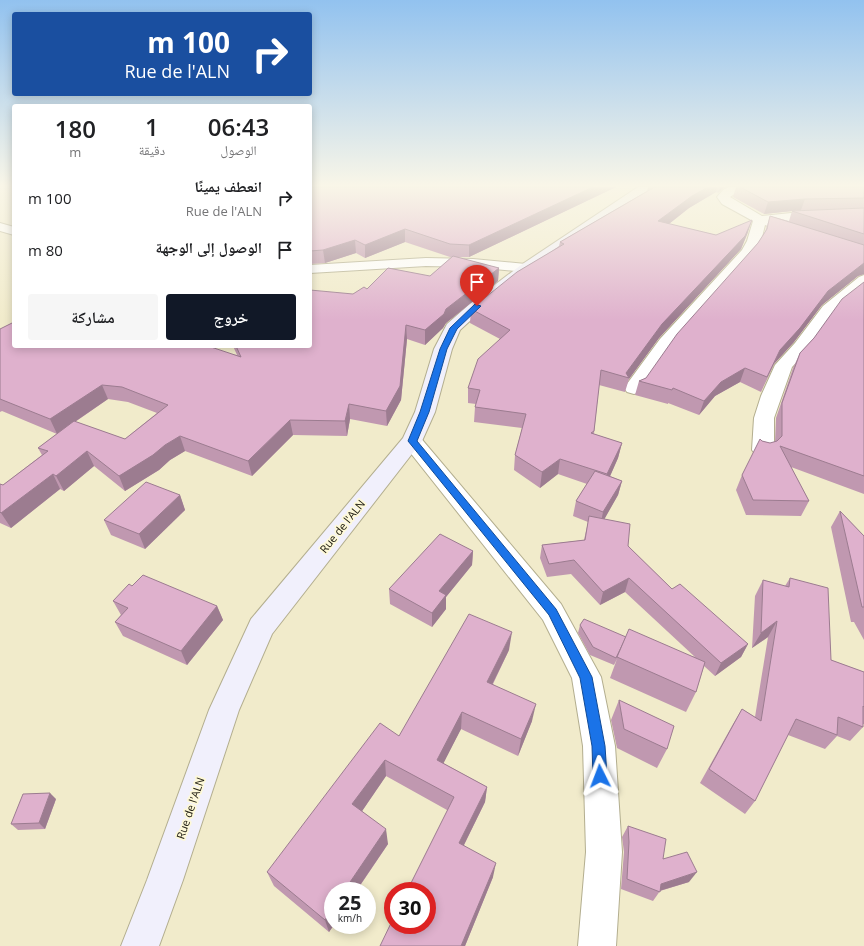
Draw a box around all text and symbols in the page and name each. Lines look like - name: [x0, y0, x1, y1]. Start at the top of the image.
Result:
- text: 100 m: [147, 23, 230, 61]
- icon: right: [244, 28, 296, 80]
- text: Rue de l'ALN: [124, 59, 230, 83]
- text: 1: [145, 110, 159, 143]
- text: 06:43: [208, 110, 269, 143]
- text: 180: [55, 112, 96, 145]
- text: دقيقة: [139, 141, 165, 159]
- text: الوصول: [221, 141, 257, 159]
- text: m: [69, 143, 81, 161]
- text: انعطف يمينًا: [194, 176, 262, 196]
- icon: right: [274, 187, 296, 209]
- text: 100 m: [28, 188, 72, 208]
- text: Rue de l'ALN: [186, 202, 262, 220]
- text: الوصول إلى الوجهة: [156, 237, 262, 257]
- icon: arrive: [274, 239, 296, 261]
- text: 80 m: [28, 240, 63, 260]
- pin: [460, 265, 494, 306]
- icon: arrive: [466, 271, 488, 293]
- button: مشاركة: [28, 294, 158, 340]
- button: خروج: [166, 294, 296, 340]
- street label: Rue de l'ALN: [316, 496, 368, 556]
- position arrow: [579, 755, 621, 797]
- street label: Rue de l'ALN: [172, 775, 208, 841]
- speed limit sign: 30: [384, 882, 436, 934]
- text: 25: [339, 889, 361, 916]
- text: km/h: [338, 911, 362, 925]

